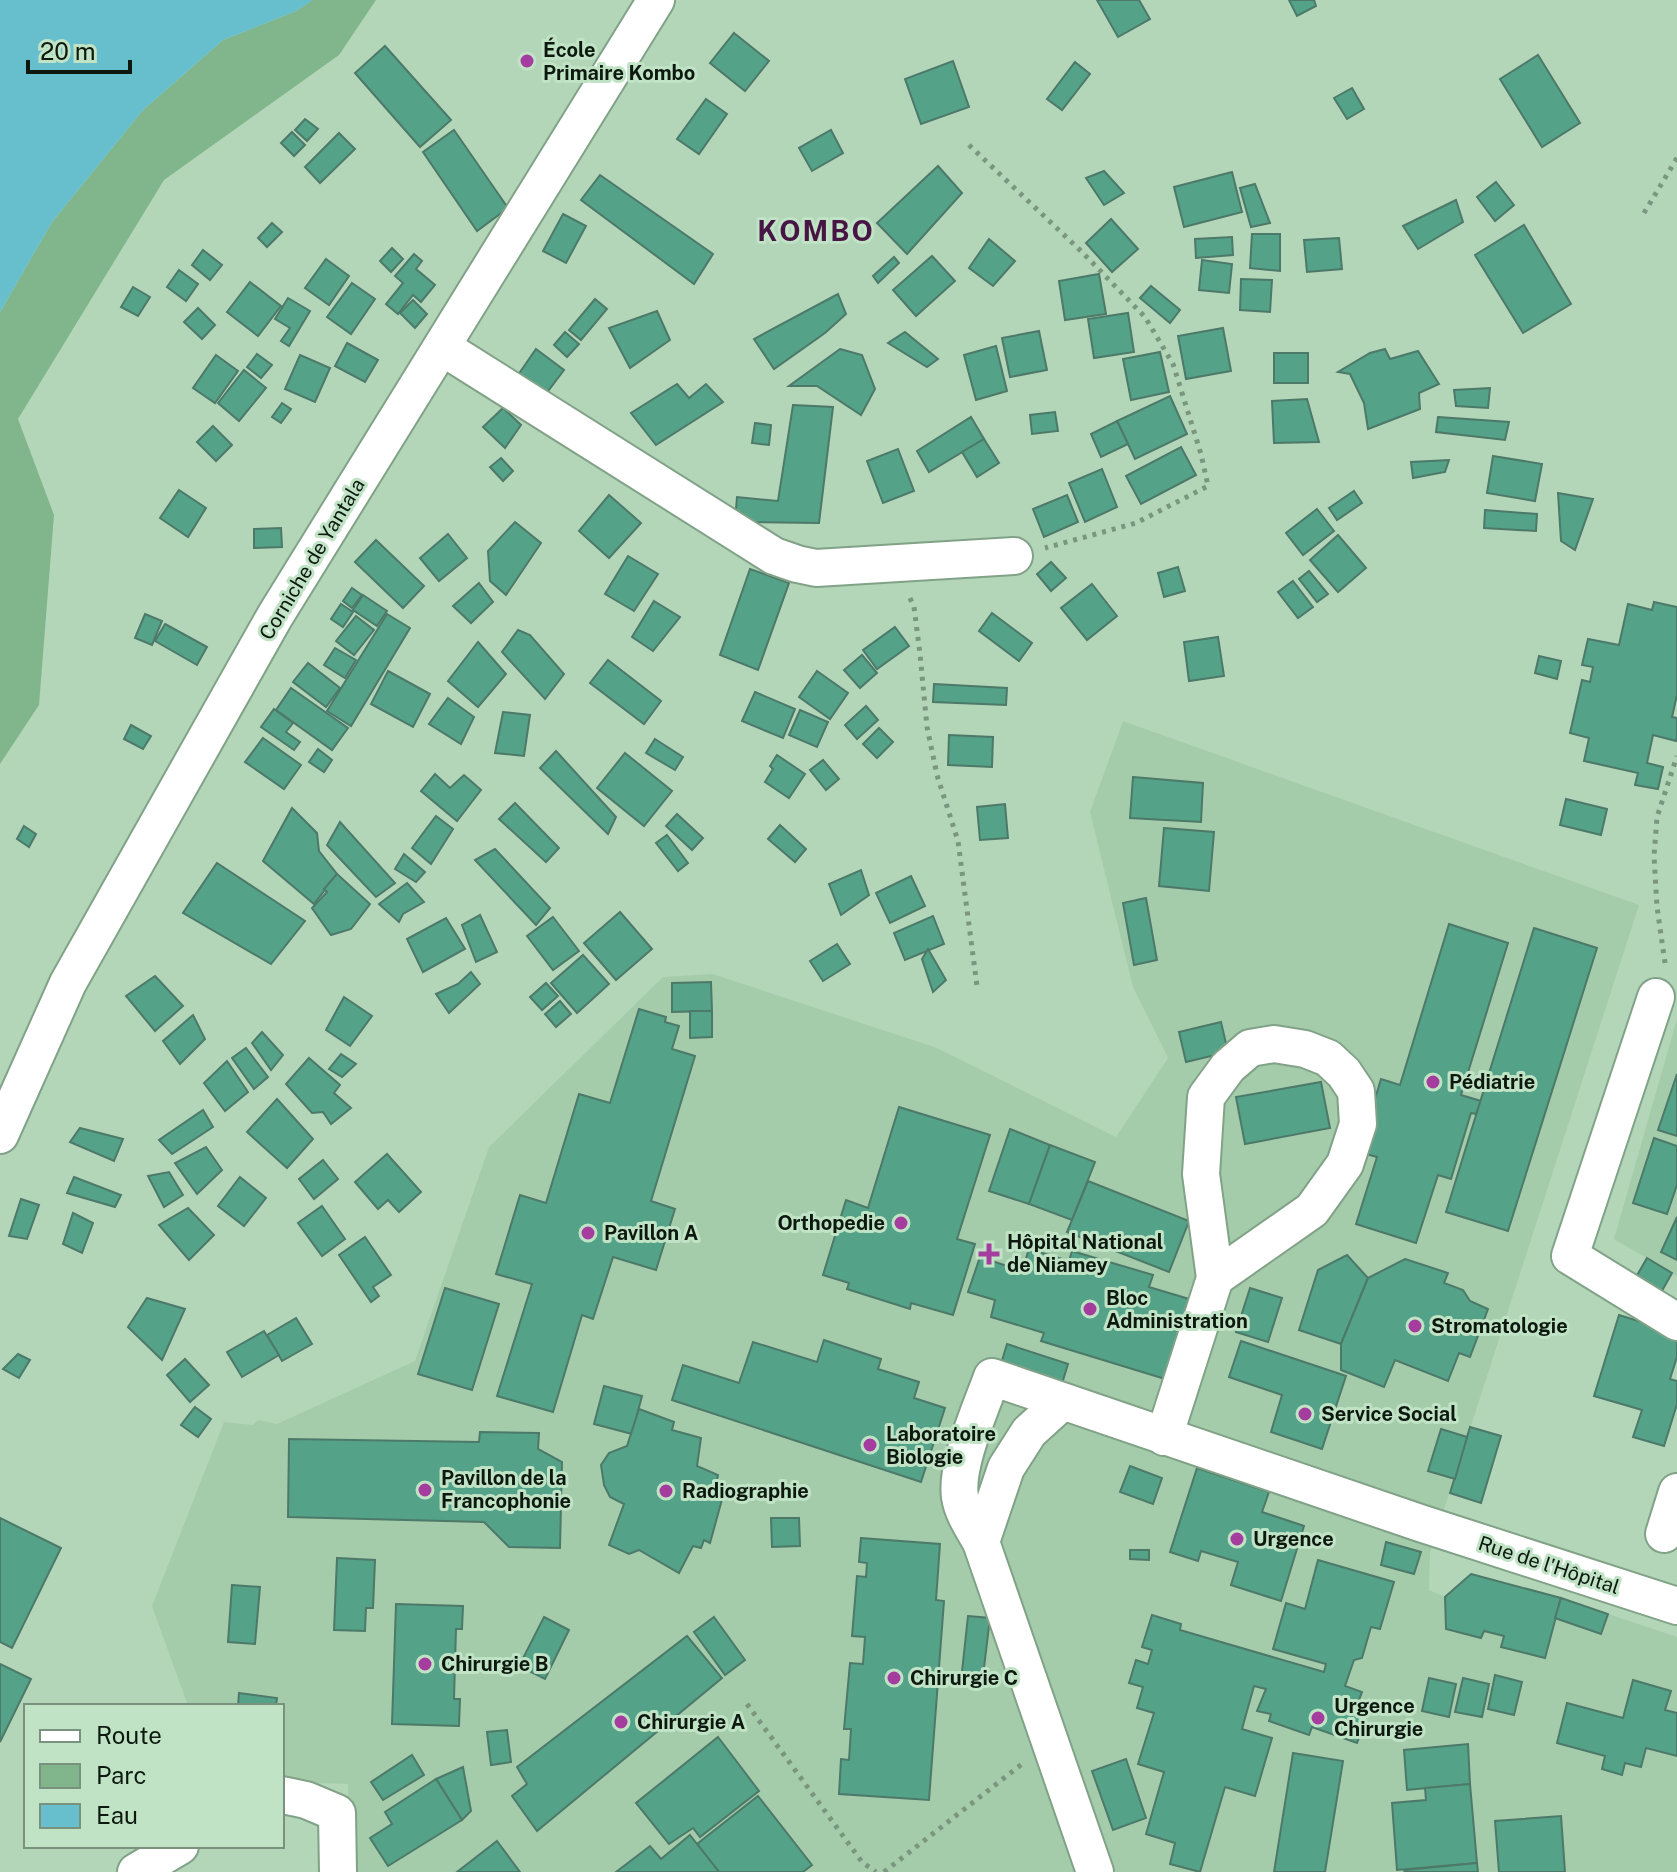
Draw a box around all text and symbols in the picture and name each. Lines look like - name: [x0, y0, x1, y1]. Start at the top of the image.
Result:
- scale bar: [28, 24, 130, 74]
- text: 20 m: [40, 37, 96, 65]
- place label: École Primaire Kombo: [543, 37, 695, 85]
- marker: École Primaire Kombo: [518, 52, 536, 70]
- district label: KOMBO: [757, 214, 875, 247]
- street label: Corniche de Yantala: [254, 474, 370, 644]
- place label: Pédiatrie: [1449, 1070, 1535, 1094]
- marker: Pédiatrie: [1424, 1073, 1442, 1091]
- place label: Orthopedie: [777, 1211, 885, 1235]
- marker: Orthopedie: [892, 1214, 910, 1232]
- place label: Pavillon A: [604, 1221, 698, 1245]
- marker: Pavillon A: [579, 1224, 597, 1242]
- place label: Hôpital National de Niamey: [1007, 1230, 1163, 1277]
- marker: Hôpital National de Niamey: [978, 1243, 1000, 1265]
- place label: Bloc Administration: [1106, 1286, 1248, 1333]
- marker: Bloc Administration: [1081, 1300, 1099, 1318]
- place label: Stromatologie: [1431, 1314, 1568, 1338]
- marker: Stromatologie: [1406, 1317, 1424, 1335]
- place label: Service Social: [1321, 1402, 1457, 1426]
- marker: Service Social: [1296, 1405, 1314, 1423]
- place label: Laboratoire Biologie: [886, 1422, 996, 1469]
- marker: Laboratoire Biologie: [861, 1436, 879, 1454]
- place label: Pavillon de la Francophonie: [441, 1466, 571, 1513]
- place label: Radiographie: [682, 1479, 809, 1503]
- marker: Pavillon de la Francophonie: [416, 1481, 434, 1499]
- marker: Radiographie: [657, 1482, 675, 1500]
- place label: Urgence: [1253, 1527, 1334, 1551]
- marker: Urgence: [1228, 1530, 1246, 1548]
- street label: Rue de l'Hôpital: [1475, 1531, 1623, 1599]
- place label: Chirurgie B: [441, 1652, 548, 1676]
- marker: Chirurgie B: [416, 1655, 434, 1673]
- place label: Chirurgie C: [910, 1666, 1018, 1690]
- marker: Chirurgie C: [885, 1669, 903, 1687]
- place label: Urgence Chirurgie: [1334, 1694, 1423, 1741]
- legend: [24, 1704, 284, 1848]
- marker: Urgence Chirurgie: [1309, 1709, 1327, 1727]
- place label: Chirurgie A: [637, 1710, 745, 1734]
- marker: Chirurgie A: [612, 1713, 630, 1731]
- text: Route: [96, 1721, 162, 1749]
- text: Parc: [96, 1761, 147, 1789]
- text: Eau: [96, 1801, 138, 1829]

